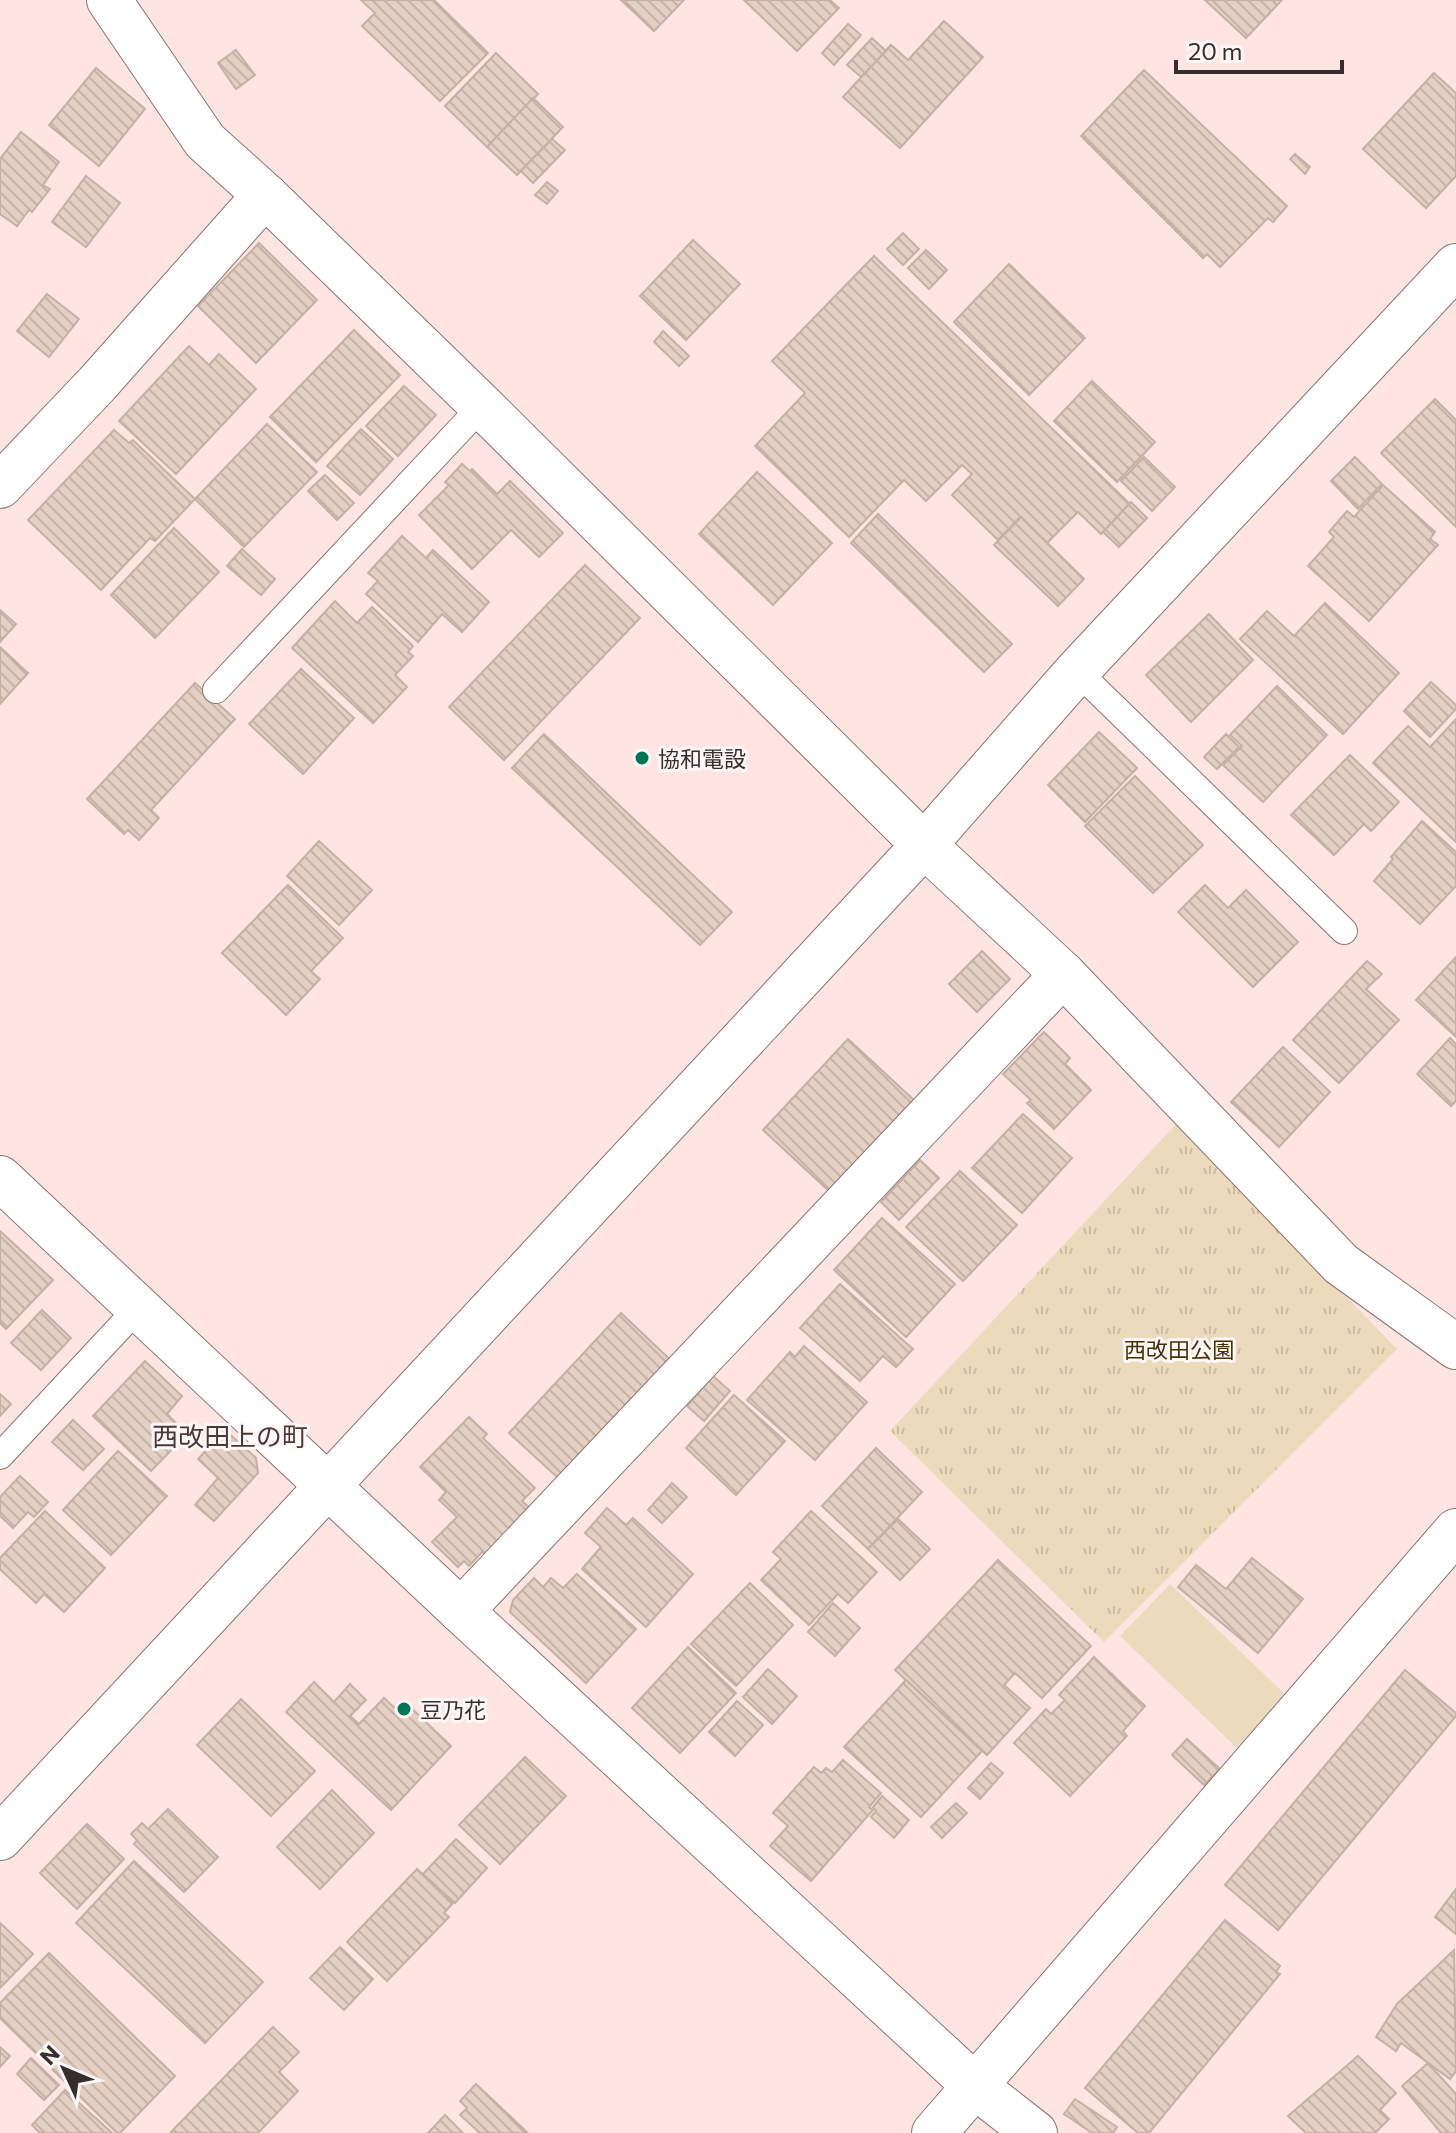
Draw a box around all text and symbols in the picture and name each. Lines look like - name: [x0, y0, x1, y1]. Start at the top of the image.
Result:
- scale bar: [1176, 24, 1342, 74]
- text: 20 m: [1188, 36, 1242, 65]
- place label: 協和電設: [658, 745, 746, 772]
- marker: 協和電設: [633, 749, 651, 767]
- park label: 西改田公園: [1124, 1336, 1234, 1363]
- district label: 西改田上の町: [152, 1420, 308, 1451]
- place label: 豆乃花: [420, 1696, 486, 1723]
- marker: 豆乃花: [395, 1700, 413, 1718]
- north arrow: [24, 2029, 104, 2109]
- text: N: [34, 2039, 65, 2070]

